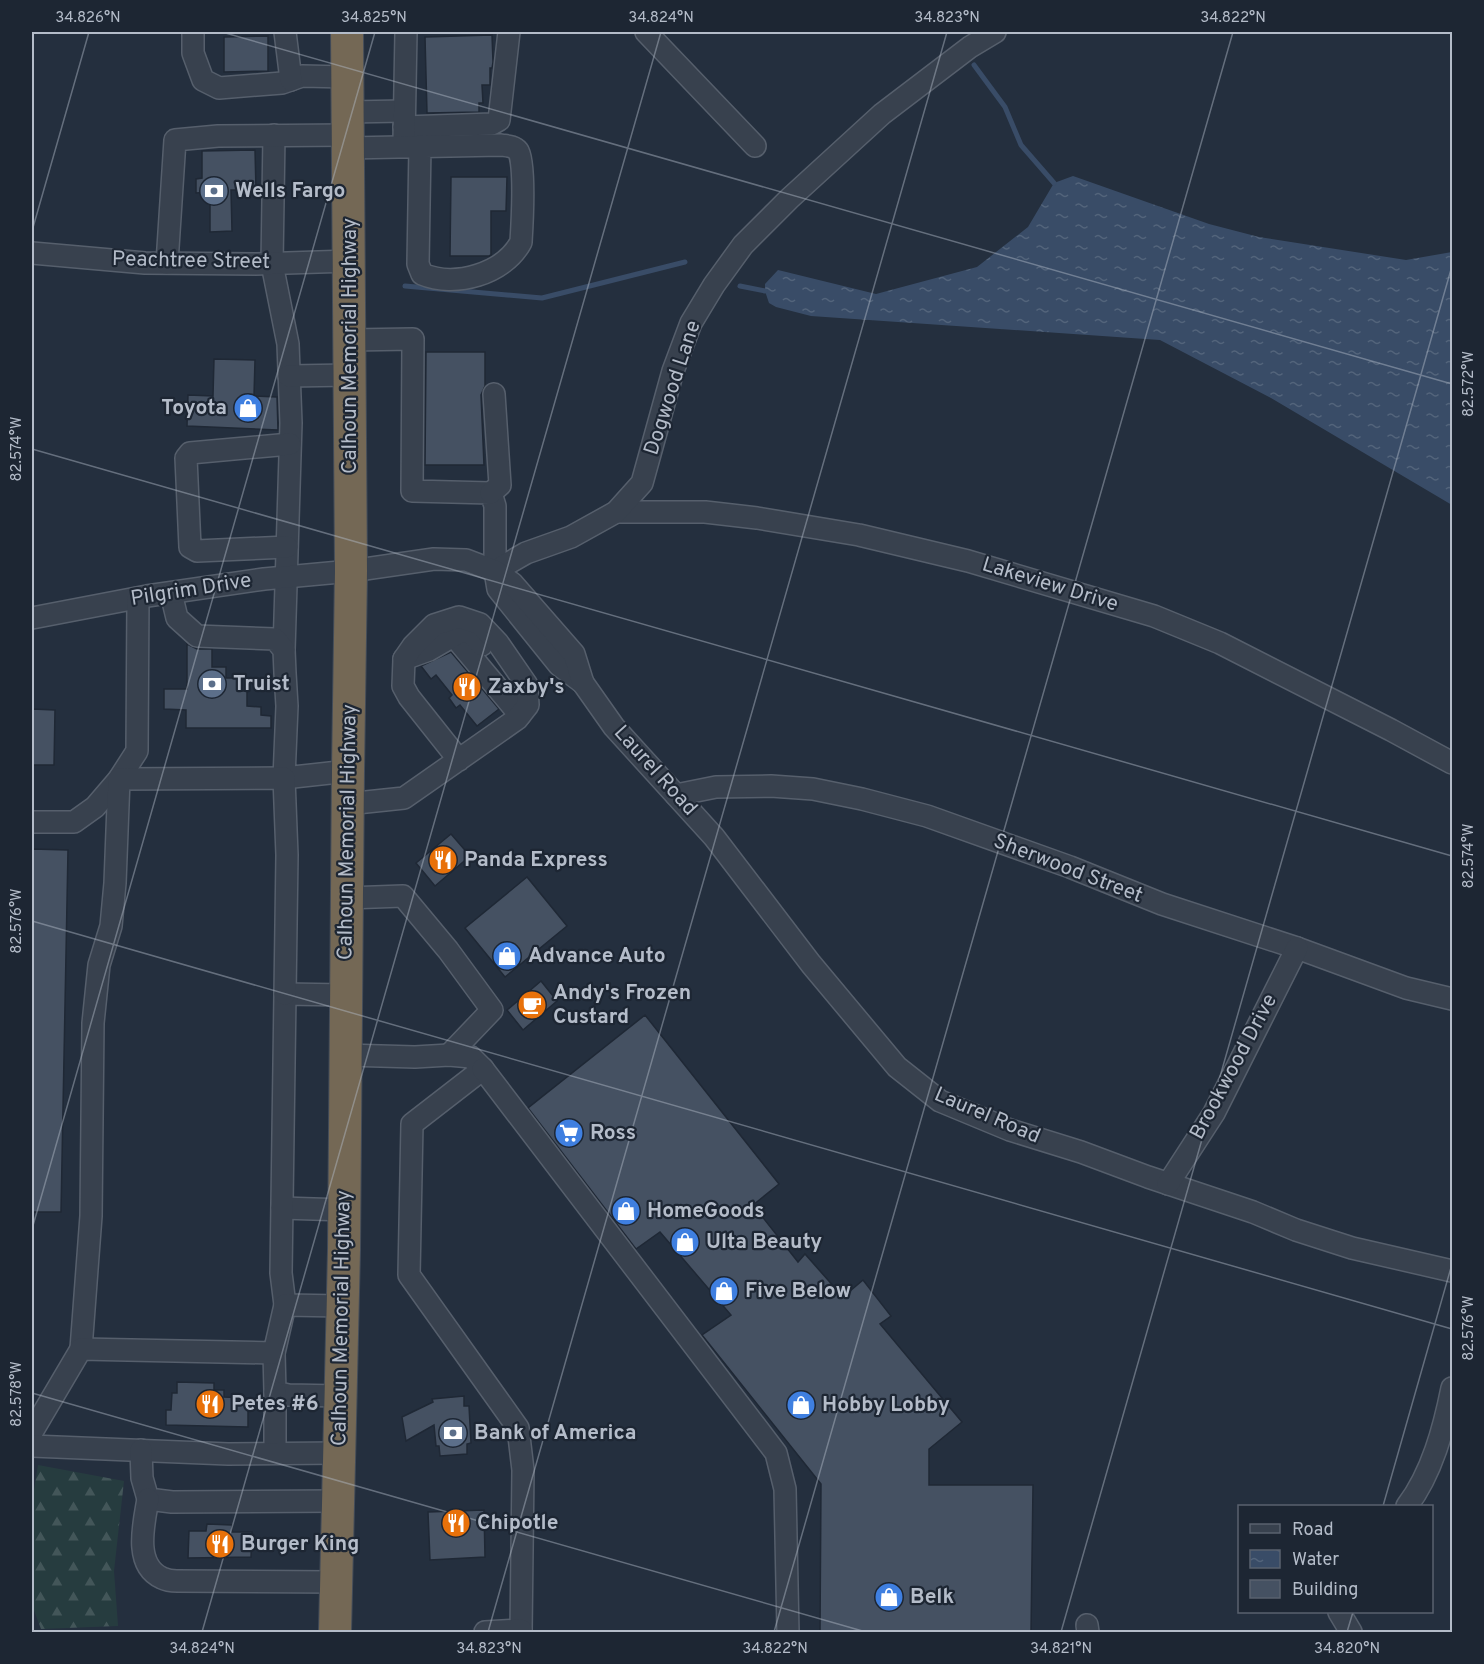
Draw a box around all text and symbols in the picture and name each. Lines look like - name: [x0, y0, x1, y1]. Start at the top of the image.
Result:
- text: 34.826°N: [55, 9, 121, 28]
- text: 34.825°N: [341, 9, 407, 28]
- text: 34.824°N: [628, 9, 694, 28]
- text: 34.823°N: [914, 9, 980, 28]
- text: 34.822°N: [1200, 9, 1266, 28]
- bank icon: Wells Fargo: [198, 175, 230, 207]
- place label: Wells Fargo: [235, 178, 346, 205]
- street label: Calhoun Memorial Highway: [337, 218, 364, 474]
- street label: Peachtree Street: [112, 246, 270, 276]
- street label: Dogwood Lane: [639, 317, 707, 459]
- text: 82.572°W: [1460, 351, 1479, 417]
- shop icon: Toyota: [232, 392, 264, 424]
- place label: Toyota: [161, 395, 227, 422]
- text: 82.574°W: [8, 417, 27, 481]
- street label: Lakeview Drive: [979, 551, 1121, 619]
- street label: Pilgrim Drive: [129, 567, 253, 613]
- bank icon: Truist: [196, 668, 228, 700]
- place label: Truist: [233, 671, 290, 698]
- restaurant icon: Zaxby's: [451, 671, 483, 703]
- place label: Zaxby's: [488, 674, 565, 701]
- street label: Calhoun Memorial Highway: [332, 704, 364, 960]
- street label: Laurel Road: [607, 720, 703, 822]
- text: 82.574°W: [1460, 824, 1479, 888]
- street label: Sherwood Street: [989, 828, 1147, 910]
- restaurant icon: Panda Express: [427, 844, 459, 876]
- place label: Panda Express: [464, 847, 608, 874]
- text: 82.576°W: [8, 888, 27, 954]
- shop icon: Advance Auto: [491, 940, 523, 972]
- place label: Advance Auto: [528, 943, 666, 970]
- place label: Andy's Frozen Custard: [553, 980, 691, 1031]
- cafe icon: Andy's Frozen Custard: [516, 989, 548, 1021]
- street label: Brookwood Drive: [1184, 989, 1284, 1145]
- street label: Laurel Road: [930, 1082, 1044, 1150]
- supermarket icon: Ross: [553, 1117, 585, 1149]
- place label: Ross: [590, 1120, 636, 1147]
- street label: Calhoun Memorial Highway: [326, 1190, 358, 1446]
- shop icon: HomeGoods: [610, 1195, 642, 1227]
- place label: HomeGoods: [647, 1198, 765, 1225]
- shop icon: Ulta Beauty: [669, 1226, 701, 1258]
- place label: Ulta Beauty: [706, 1229, 822, 1256]
- shop icon: Five Below: [708, 1275, 740, 1307]
- place label: Five Below: [745, 1278, 851, 1305]
- text: 82.576°W: [1460, 1295, 1479, 1361]
- text: 82.578°W: [8, 1361, 27, 1427]
- restaurant icon: Petes #6: [194, 1388, 226, 1420]
- shop icon: Hobby Lobby: [785, 1389, 817, 1421]
- place label: Petes #6: [231, 1391, 319, 1418]
- place label: Hobby Lobby: [822, 1392, 950, 1419]
- bank icon: Bank of America: [437, 1417, 469, 1449]
- place label: Bank of America: [474, 1420, 636, 1447]
- legend: [1238, 1505, 1433, 1613]
- restaurant icon: Chipotle: [440, 1507, 472, 1539]
- place label: Chipotle: [477, 1510, 558, 1537]
- text: Road: [1292, 1519, 1334, 1542]
- restaurant icon: Burger King: [204, 1528, 236, 1560]
- place label: Burger King: [241, 1531, 359, 1558]
- text: Water: [1292, 1549, 1339, 1572]
- text: Building: [1292, 1579, 1358, 1602]
- shop icon: Belk: [873, 1581, 905, 1613]
- place label: Belk: [910, 1584, 954, 1611]
- text: 34.824°N: [169, 1640, 235, 1659]
- text: 34.823°N: [456, 1640, 522, 1659]
- text: 34.822°N: [742, 1640, 808, 1659]
- text: 34.821°N: [1030, 1640, 1092, 1659]
- text: 34.820°N: [1314, 1640, 1380, 1659]

